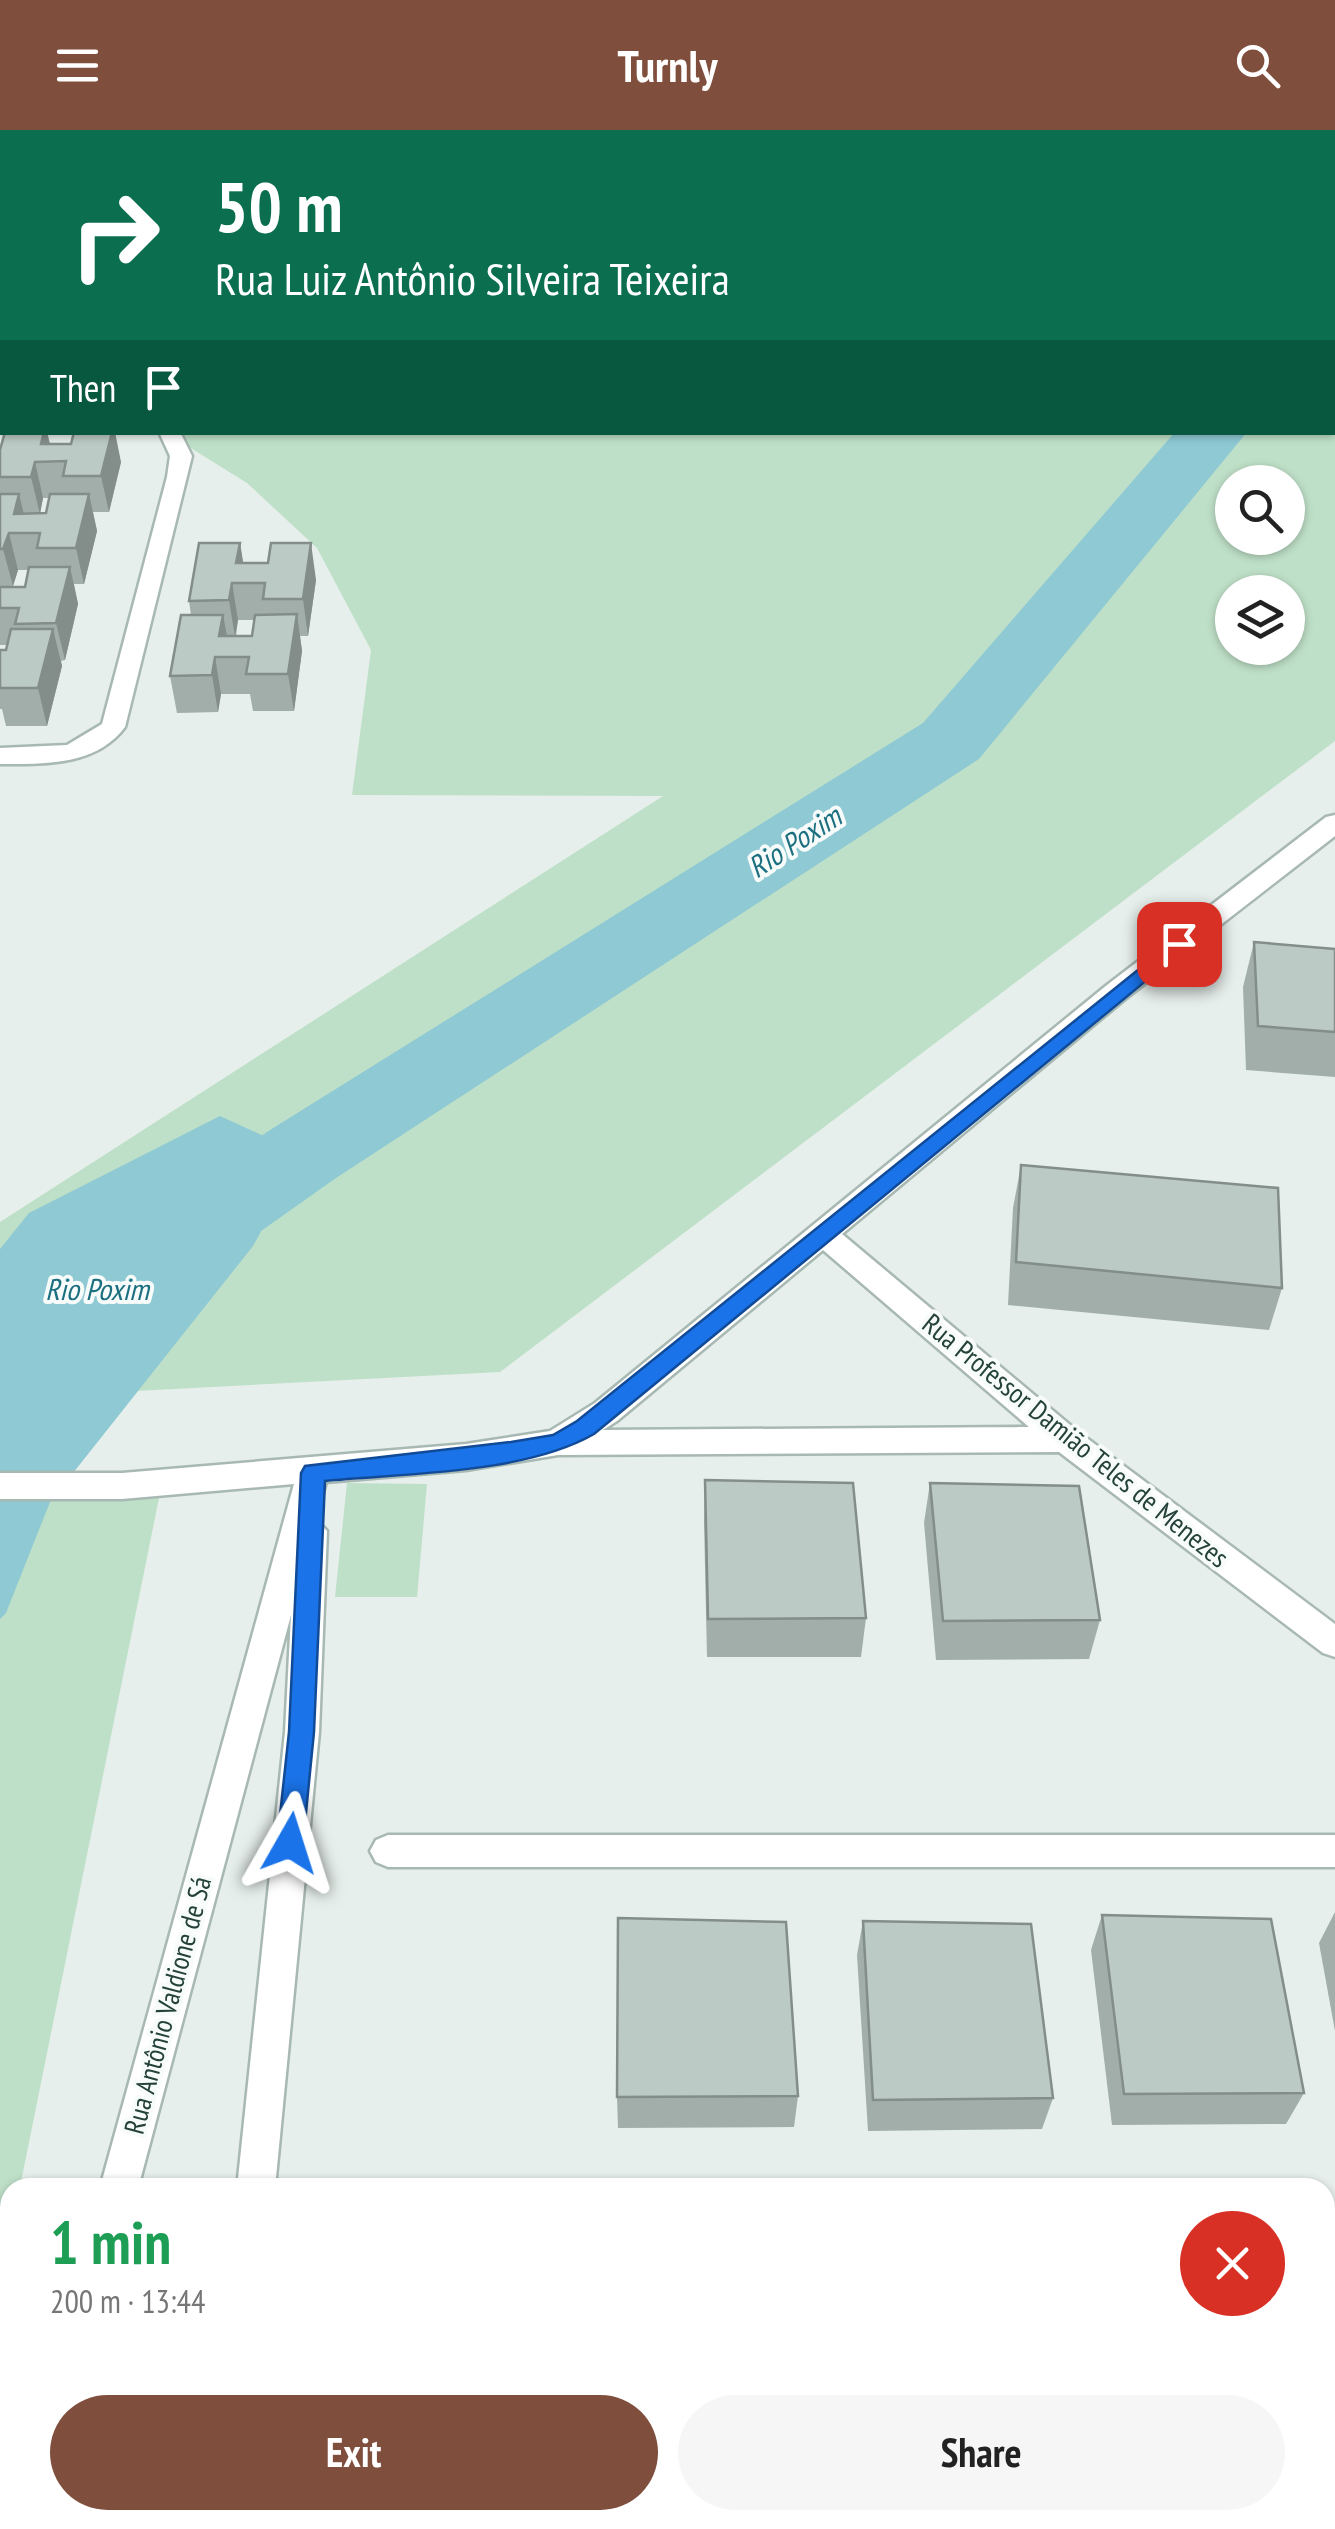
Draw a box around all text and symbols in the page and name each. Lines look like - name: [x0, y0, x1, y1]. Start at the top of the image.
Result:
- text: Turnly: [618, 36, 717, 94]
- icon: menu: [50, 38, 105, 93]
- icon: search: [1230, 38, 1285, 93]
- text: 50 m: [215, 161, 343, 251]
- icon: right: [50, 170, 180, 300]
- text: Rua Luiz Antônio Silveira Teixeira: [215, 249, 730, 307]
- icon: arrive: [136, 360, 191, 415]
- text: Then: [50, 363, 116, 412]
- map controls: [1215, 465, 1305, 665]
- button: search: [1215, 465, 1305, 555]
- button: layers: [1215, 575, 1305, 665]
- water label: Rio Poxim: [740, 796, 849, 886]
- pin: [1137, 902, 1222, 987]
- icon: arrive: [1152, 917, 1207, 972]
- water label: Rio Poxim: [45, 1269, 150, 1308]
- street label: Rua Professor Damião Teles de Menezes: [915, 1305, 1237, 1575]
- position arrow: [238, 1791, 342, 1895]
- street label: Rua Antônio Valdione de Sá: [115, 1872, 219, 2138]
- text: 1 min: [50, 2203, 171, 2281]
- button: close: [1180, 2211, 1285, 2316]
- text: 200 m · 13:44: [50, 2280, 205, 2322]
- button: Exit: [50, 2395, 658, 2510]
- button: Share: [678, 2395, 1285, 2510]

